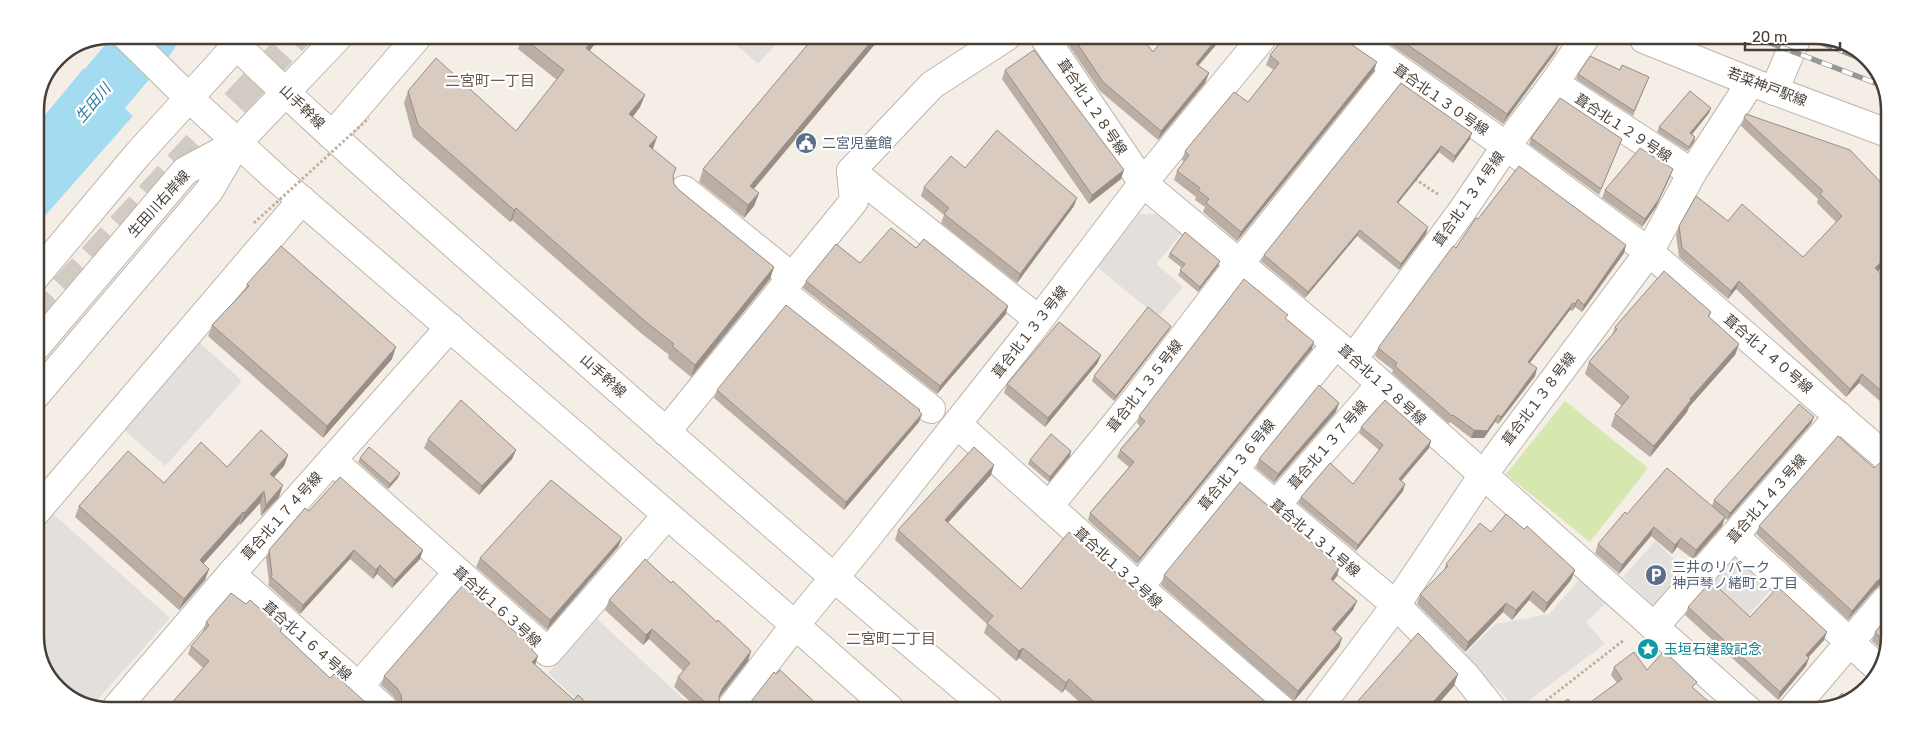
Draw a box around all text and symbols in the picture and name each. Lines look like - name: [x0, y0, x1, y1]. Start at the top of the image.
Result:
- scale bar: [1745, 20, 1840, 52]
- text: 20 m: [1752, 28, 1787, 46]
- street label: 葺合北１２８号線: [1054, 56, 1130, 158]
- street label: 葺合北１３０号線: [1390, 61, 1492, 139]
- street label: 若菜神戸駅線: [1725, 64, 1809, 110]
- district label: 二宮町一丁目: [445, 72, 535, 90]
- water label: 生田川: [72, 78, 116, 126]
- street label: 山手幹線: [276, 81, 328, 133]
- street label: 葺合北１２９号線: [1571, 90, 1675, 166]
- public building icon: 二宮児童館: [794, 131, 818, 155]
- place label: 二宮児童館: [822, 135, 892, 152]
- street label: 葺合北１３４号線: [1430, 148, 1508, 250]
- street label: 生田川右岸線: [125, 167, 193, 241]
- street label: 葺合北１３３号線: [989, 283, 1071, 381]
- street label: 葺合北１４０号線: [1720, 311, 1816, 397]
- street label: 葺合北１３５号線: [1104, 337, 1186, 435]
- street label: 葺合北１２８号線: [1335, 341, 1429, 429]
- street label: 葺合北１３８号線: [1499, 349, 1579, 449]
- street label: 山手幹線: [577, 351, 629, 401]
- street label: 葺合北１３７号線: [1285, 397, 1371, 493]
- street label: 葺合北１３６号線: [1195, 416, 1279, 514]
- street label: 葺合北１４３号線: [1724, 451, 1810, 547]
- street label: 葺合北１７４号線: [238, 469, 326, 563]
- street label: 葺合北１３１号線: [1267, 495, 1363, 581]
- street label: 葺合北１３２号線: [1071, 524, 1165, 612]
- place label: 三井のリパーク 神戸琴ノ緒町２丁目: [1672, 559, 1798, 592]
- street label: 葺合北１６３号線: [450, 563, 544, 651]
- parking icon: 三井のリパーク 神戸琴ノ緒町２丁目: [1644, 563, 1668, 587]
- street label: 葺合北１６４号線: [259, 598, 355, 684]
- district label: 二宮町二丁目: [846, 630, 936, 648]
- place icon: 玉垣石建設記念: [1636, 637, 1660, 661]
- place label: 玉垣石建設記念: [1664, 641, 1762, 658]

